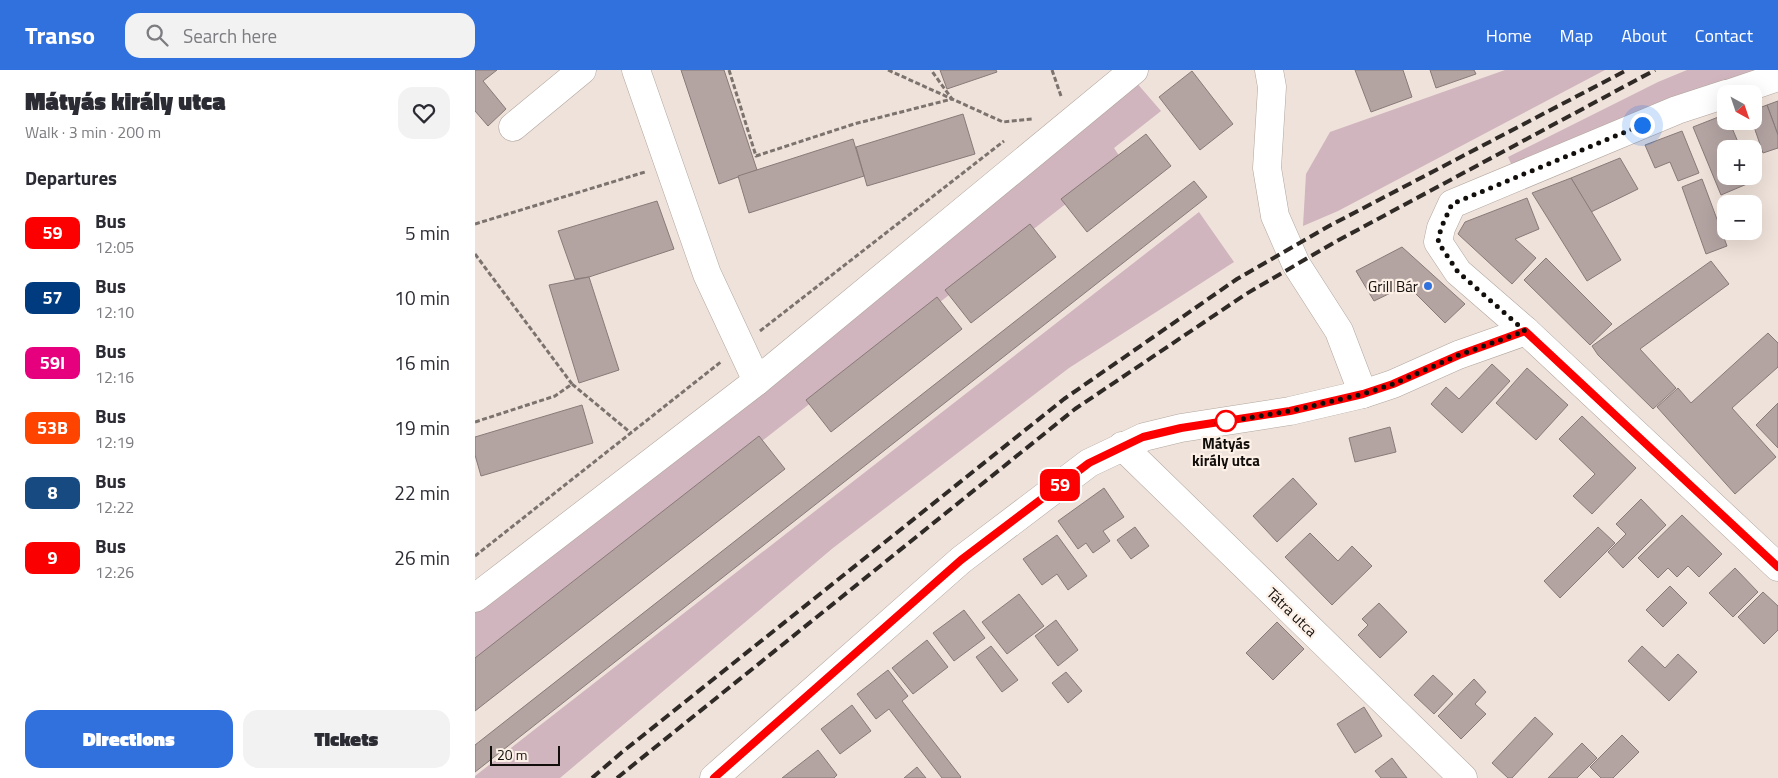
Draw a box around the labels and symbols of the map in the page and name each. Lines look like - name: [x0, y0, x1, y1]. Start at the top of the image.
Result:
- north arrow: [1717, 85, 1763, 130]
- your location: [1630, 113, 1655, 138]
- place label: Grill Bár: [1368, 275, 1418, 298]
- marker: Grill Bár: [1422, 280, 1434, 292]
- marker: Mátyás király utca: [1215, 410, 1237, 432]
- place label: Mátyás király utca: [1192, 432, 1260, 472]
- line badge: 59: [1037, 469, 1083, 501]
- street label: Tátra utca: [1261, 582, 1323, 642]
- scale bar: [490, 743, 560, 766]

